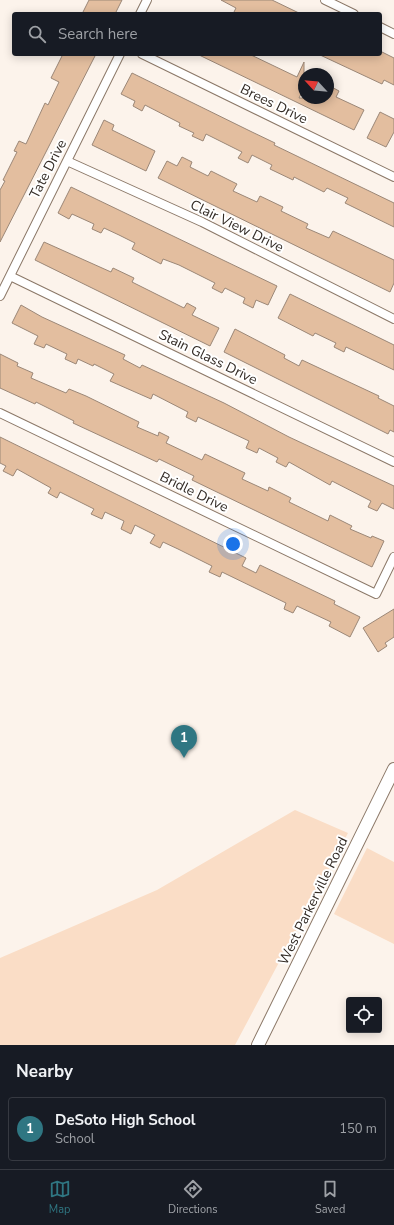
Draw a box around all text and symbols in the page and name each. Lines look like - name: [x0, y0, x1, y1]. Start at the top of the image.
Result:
- search box: [12, 12, 382, 56]
- icon: search: [26, 23, 48, 45]
- text: Search here: [58, 24, 138, 44]
- north arrow: [298, 68, 334, 104]
- street label: Brees Drive: [237, 79, 311, 129]
- street label: Tate Drive: [25, 136, 71, 202]
- street label: Clair View Drive: [187, 195, 287, 257]
- street label: Stain Glass Drive: [155, 325, 261, 389]
- street label: Bridle Drive: [156, 467, 232, 517]
- your location: [223, 534, 243, 554]
- pin: 1: [171, 725, 197, 758]
- street label: West Parkerville Road: [274, 834, 352, 968]
- map controls: [346, 997, 382, 1033]
- button: locate: [346, 997, 382, 1033]
- text: Nearby: [16, 1060, 73, 1083]
- text: DeSoto High School: [55, 1110, 196, 1130]
- text: 1: [26, 1120, 34, 1138]
- text: 150 m: [339, 1120, 377, 1138]
- text: School: [55, 1130, 95, 1148]
- tab: Map: [49, 1178, 71, 1217]
- tab: Directions: [168, 1178, 218, 1217]
- tab: Saved: [315, 1178, 345, 1217]

